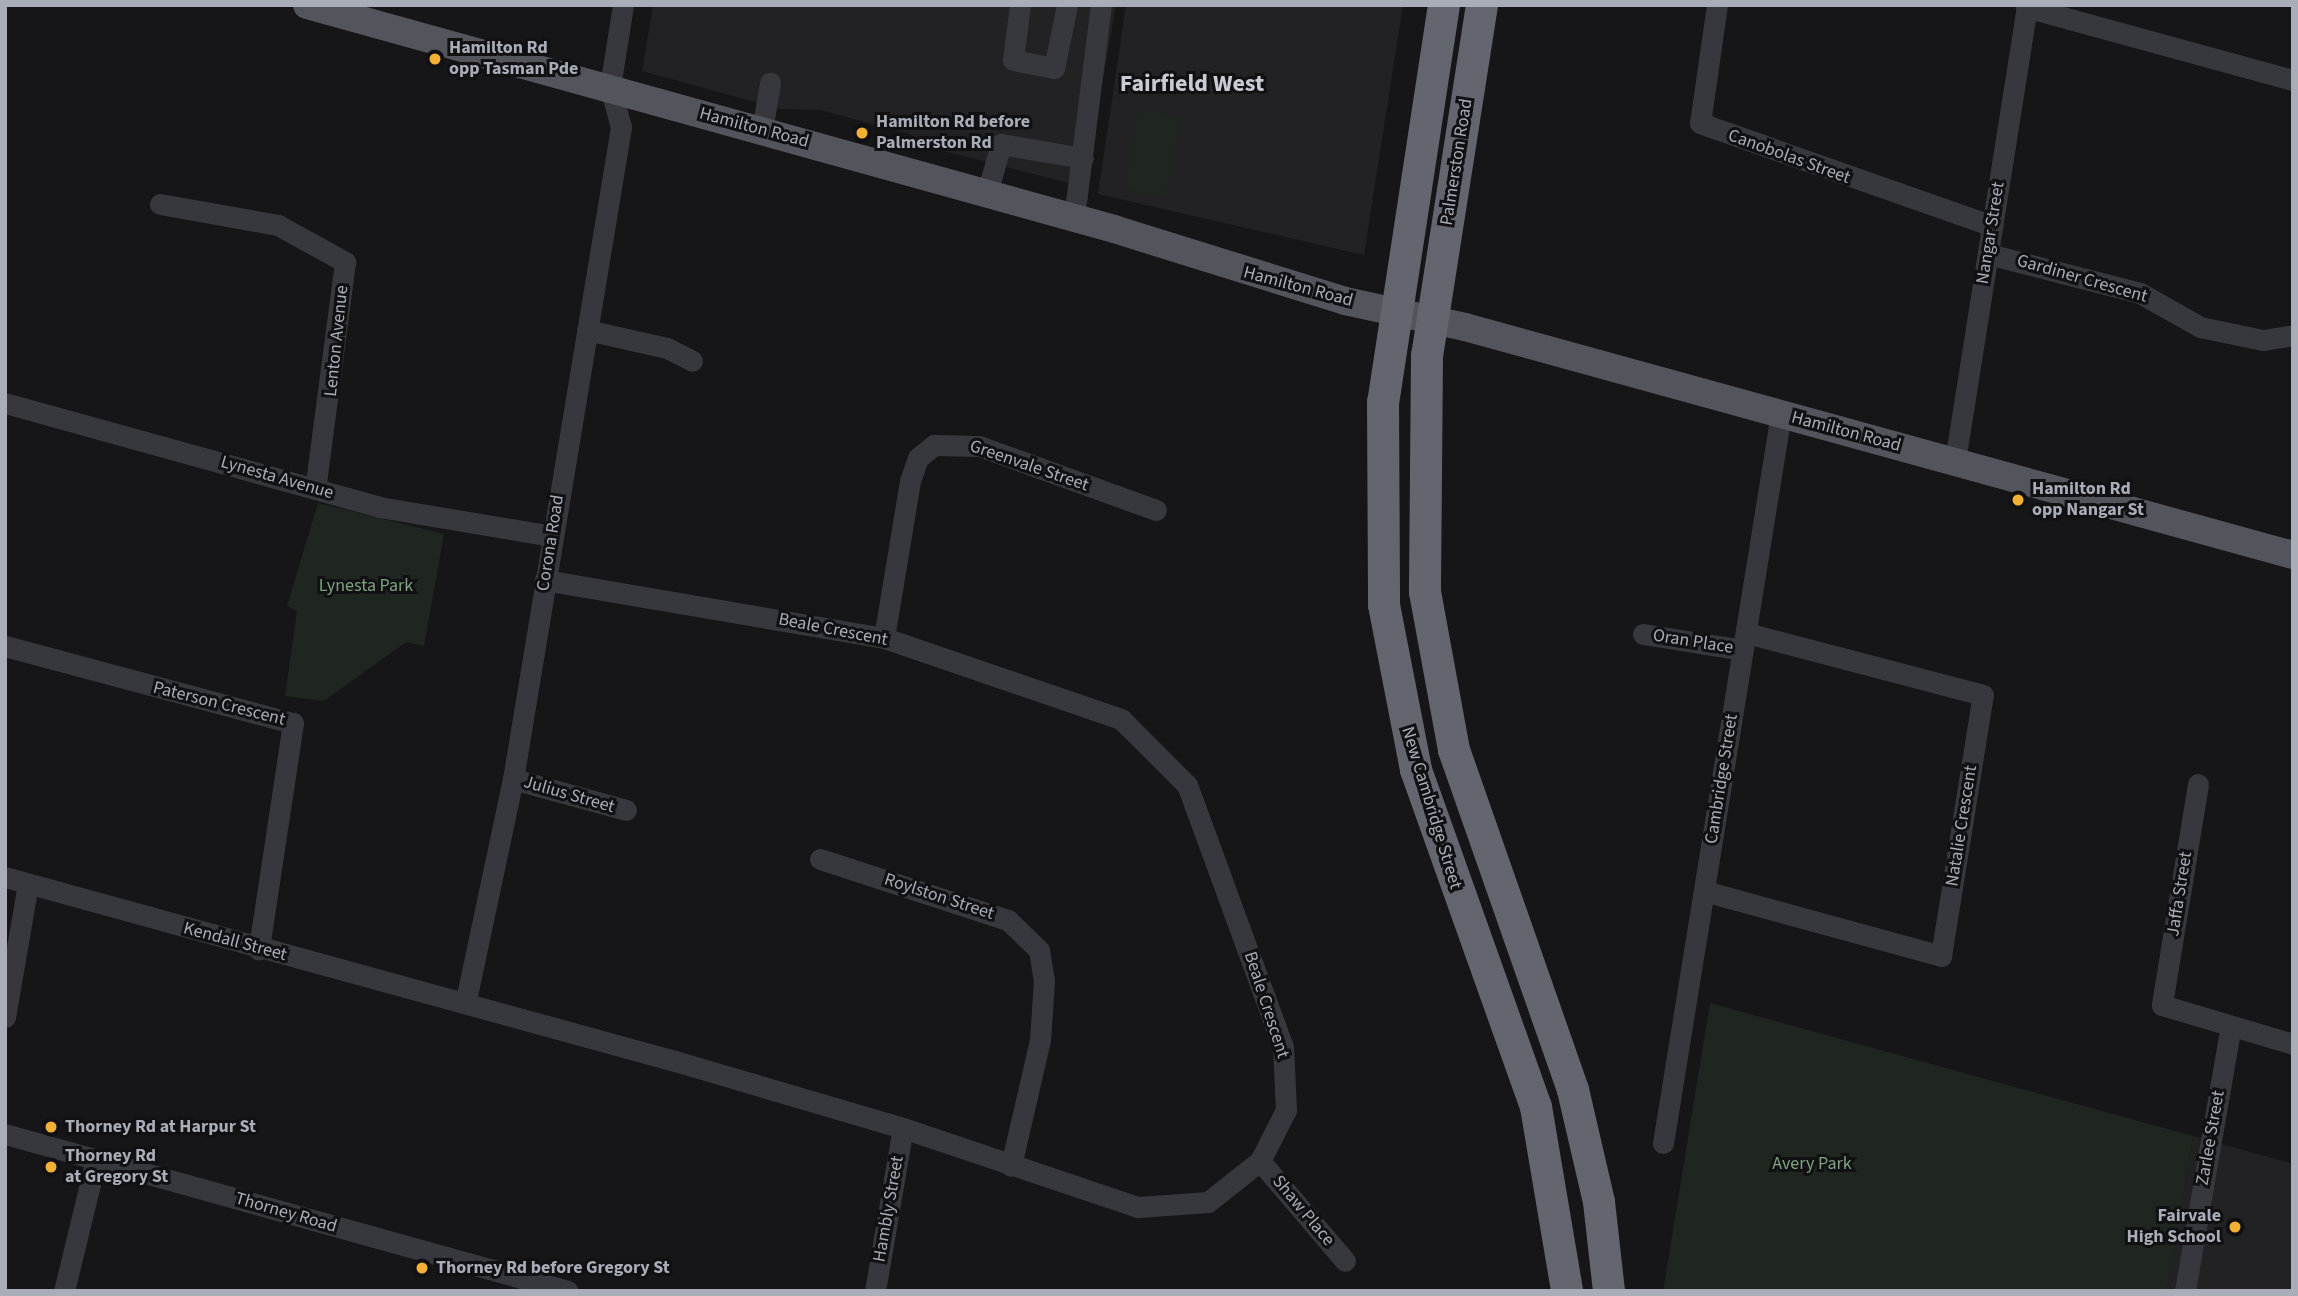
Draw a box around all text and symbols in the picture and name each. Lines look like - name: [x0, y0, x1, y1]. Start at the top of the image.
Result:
- place label: Hamilton Rd opp Tasman Pde: [449, 38, 578, 80]
- marker: Hamilton Rd opp Tasman Pde: [427, 51, 443, 67]
- district label: Fairfield West: [1120, 70, 1264, 98]
- street label: Palmerston Road: [1436, 97, 1478, 227]
- street label: Hamilton Road: [697, 103, 811, 153]
- place label: Hamilton Rd before Palmerston Rd: [876, 112, 1030, 154]
- marker: Hamilton Rd before Palmerston Rd: [854, 125, 870, 141]
- street label: Canobolas Street: [1725, 125, 1853, 189]
- street label: Nangar Street: [1972, 180, 2010, 286]
- street label: Gardiner Crescent: [2014, 250, 2150, 308]
- street label: Hamilton Road: [1241, 262, 1355, 312]
- street label: Lenton Avenue: [320, 284, 354, 398]
- street label: Hamilton Road: [1789, 407, 1903, 457]
- street label: Greenvale Street: [967, 436, 1091, 496]
- street label: Lynesta Avenue: [218, 452, 336, 504]
- place label: Hamilton Rd opp Nangar St: [2032, 479, 2144, 522]
- marker: Hamilton Rd opp Nangar St: [2010, 492, 2026, 508]
- street label: Corona Road: [533, 493, 569, 593]
- park label: Lynesta Park: [319, 575, 413, 597]
- street label: Beale Crescent: [776, 609, 890, 651]
- street label: Oran Place: [1651, 625, 1735, 659]
- street label: Paterson Crescent: [151, 677, 287, 731]
- street label: Cambridge Street: [1701, 712, 1743, 846]
- street label: New Cambridge Street: [1396, 724, 1466, 892]
- street label: Natalie Crescent: [1942, 764, 1982, 888]
- street label: Julius Street: [521, 772, 617, 818]
- street label: Jaffa Street: [2163, 850, 2197, 938]
- street label: Roylston Street: [881, 869, 997, 925]
- street label: Kendall Street: [181, 918, 289, 966]
- street label: Beale Crescent: [1239, 949, 1293, 1061]
- street label: Zarlee Street: [2192, 1089, 2230, 1187]
- place label: Thorney Rd at Harpur St: [65, 1116, 256, 1138]
- marker: Thorney Rd at Harpur St: [43, 1119, 59, 1135]
- place label: Thorney Rd at Gregory St: [65, 1146, 168, 1188]
- park label: Avery Park: [1772, 1153, 1852, 1175]
- street label: Hambly Street: [869, 1154, 909, 1264]
- marker: Thorney Rd at Gregory St: [43, 1159, 59, 1175]
- street label: Shaw Place: [1267, 1171, 1339, 1251]
- street label: Thorney Road: [233, 1188, 339, 1238]
- place label: Fairvale High School: [2127, 1206, 2221, 1248]
- marker: Fairvale High School: [2227, 1219, 2243, 1235]
- place label: Thorney Rd before Gregory St: [436, 1257, 670, 1279]
- marker: Thorney Rd before Gregory St: [414, 1260, 430, 1276]

